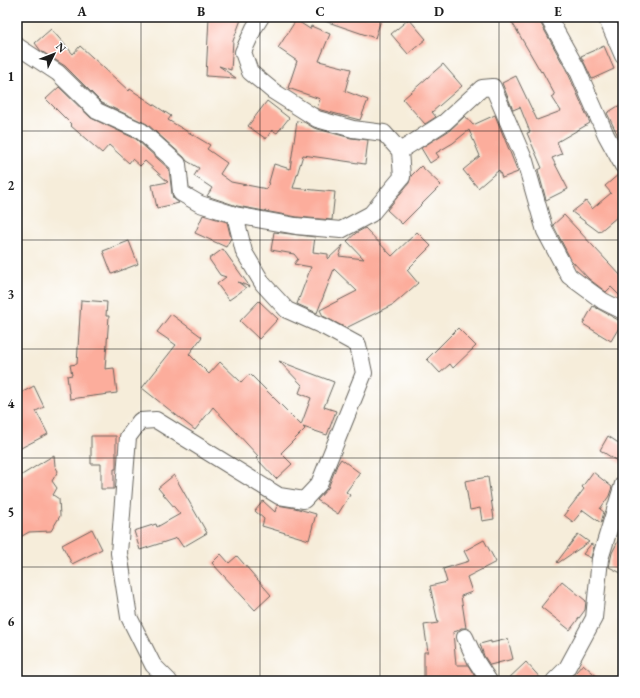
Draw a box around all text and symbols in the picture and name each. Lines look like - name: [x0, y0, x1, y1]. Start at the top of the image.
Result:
- text: A: [76, 3, 87, 20]
- text: B: [197, 3, 205, 20]
- text: C: [315, 3, 325, 20]
- text: D: [434, 3, 444, 20]
- text: E: [554, 3, 562, 20]
- north arrow: [34, 34, 74, 74]
- text: N: [53, 39, 70, 55]
- text: 1: [8, 68, 15, 85]
- text: 2: [8, 177, 15, 194]
- text: 3: [8, 286, 15, 303]
- text: 4: [8, 395, 15, 412]
- text: 5: [8, 504, 14, 521]
- text: 6: [8, 613, 15, 630]

